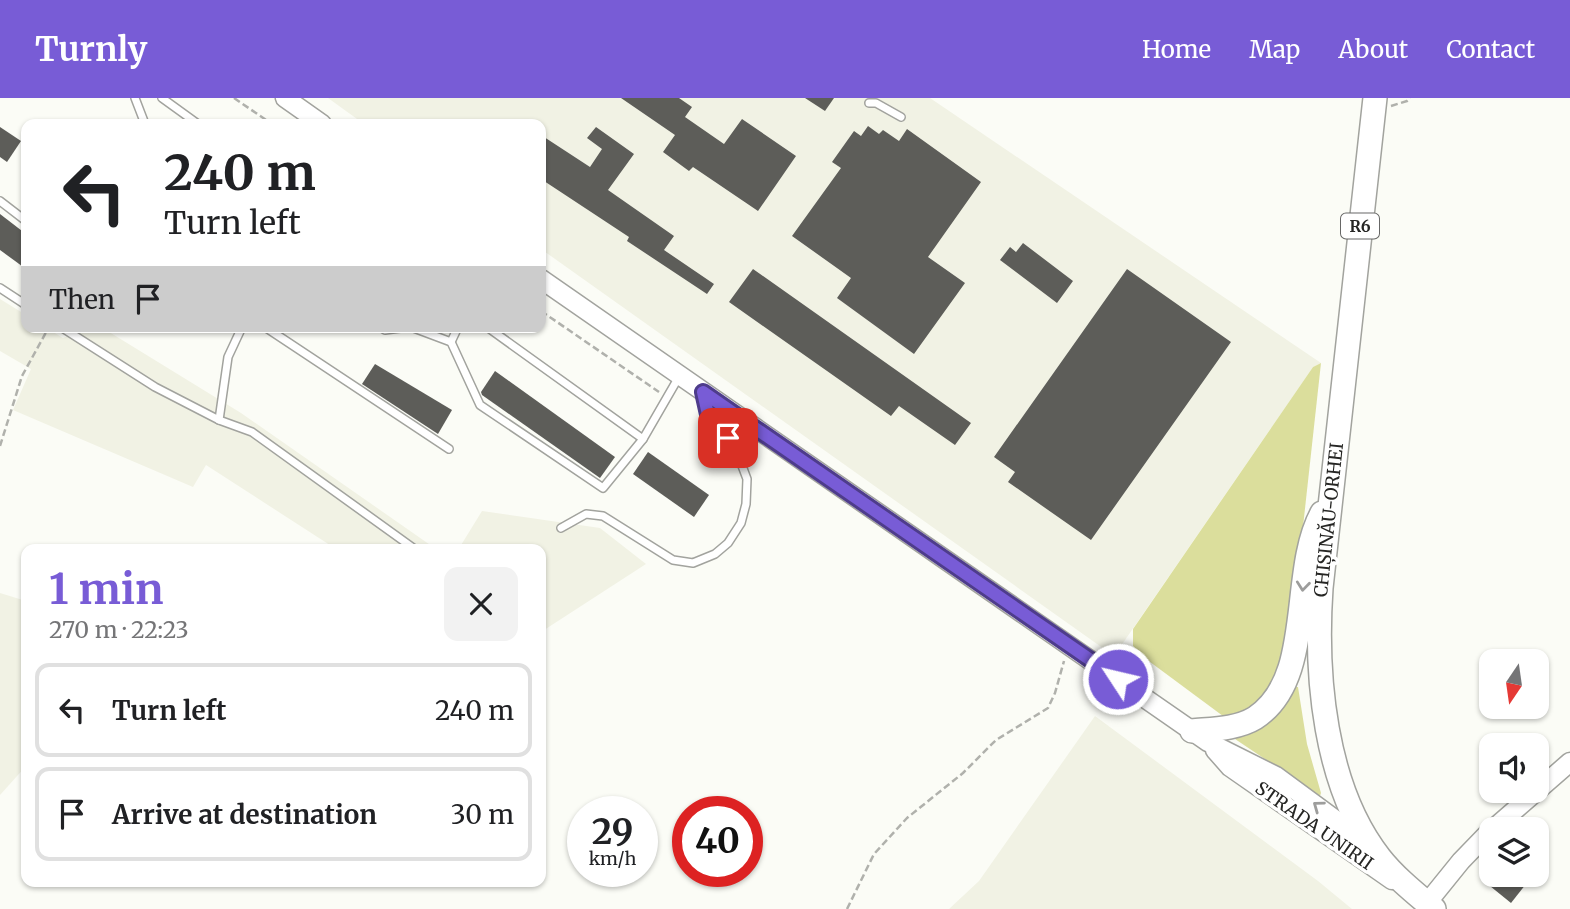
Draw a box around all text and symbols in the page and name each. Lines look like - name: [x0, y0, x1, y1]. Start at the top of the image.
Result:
- text: Turnly: [35, 29, 147, 70]
- text: Home: [1142, 34, 1211, 65]
- text: Map: [1249, 34, 1300, 65]
- text: About: [1338, 34, 1408, 65]
- text: Contact: [1446, 34, 1535, 65]
- text: 240 m: [164, 142, 316, 203]
- icon: left: [49, 147, 140, 238]
- text: Turn left: [164, 203, 301, 243]
- road number: R6: [1341, 214, 1379, 238]
- icon: arrive: [129, 280, 167, 318]
- text: Then: [49, 283, 115, 316]
- pin: [698, 408, 758, 468]
- icon: arrive: [709, 419, 747, 457]
- street label: CHIȘINĂU-ORHEI: [1309, 441, 1348, 598]
- text: 1 min: [49, 563, 163, 615]
- button: close: [444, 567, 518, 641]
- one-way arrow: [1296, 580, 1311, 591]
- text: 270 m · 22:23: [49, 615, 189, 644]
- position arrow: [1081, 642, 1155, 716]
- north arrow: [1479, 649, 1549, 719]
- map controls: [1479, 649, 1549, 887]
- icon: left: [53, 691, 91, 729]
- text: Turn left: [112, 694, 226, 727]
- text: 240 m: [435, 694, 514, 727]
- button: sound: [1479, 733, 1549, 803]
- street label: STRADA UNIRII: [1251, 776, 1378, 875]
- icon: arrive: [53, 795, 91, 833]
- speed limit sign: 40: [672, 796, 763, 887]
- text: Arrive at destination: [112, 798, 377, 831]
- text: 30 m: [451, 798, 514, 831]
- one-way arrow: [1313, 802, 1326, 814]
- text: 29: [592, 810, 633, 854]
- button: layers: [1479, 817, 1549, 887]
- text: km/h: [589, 847, 636, 870]

